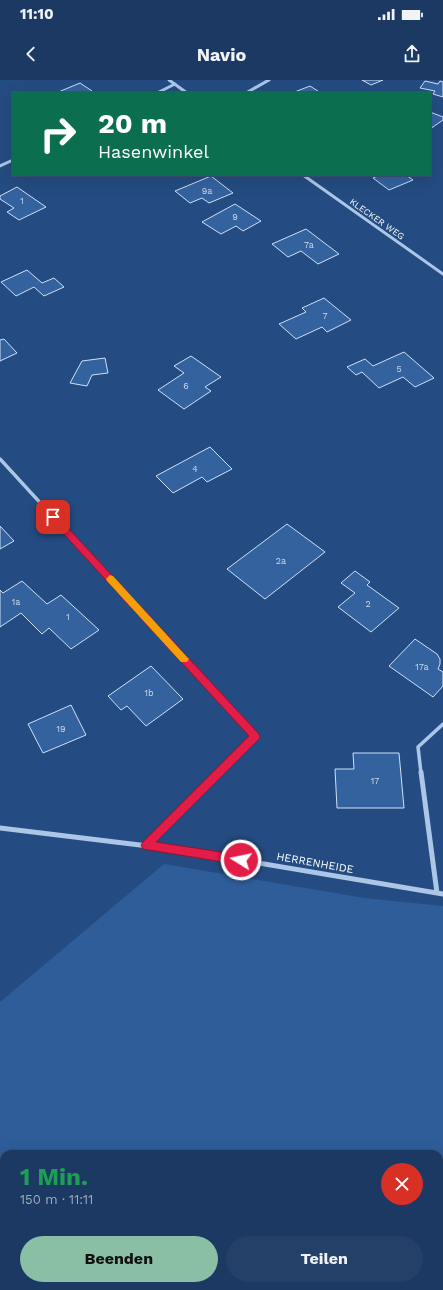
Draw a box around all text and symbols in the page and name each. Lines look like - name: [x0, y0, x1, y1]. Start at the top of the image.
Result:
- text: 11:10: [20, 5, 54, 23]
- icon: back: [20, 43, 42, 65]
- icon: share: [401, 43, 423, 65]
- text: Navio: [197, 44, 246, 65]
- text: 20 m: [98, 107, 167, 140]
- icon: right: [32, 108, 84, 160]
- text: Hasenwinkel: [98, 141, 209, 162]
- house number: 9a: [202, 186, 212, 196]
- house number: 1: [20, 196, 24, 206]
- street label: KLECKER WEG: [348, 196, 406, 242]
- house number: 9: [232, 212, 238, 222]
- house number: 7a: [304, 240, 314, 250]
- house number: 7: [322, 311, 328, 321]
- house number: 5: [396, 364, 402, 374]
- house number: 6: [183, 381, 189, 391]
- house number: 4: [192, 464, 198, 474]
- pin: [36, 500, 70, 534]
- icon: arrive: [42, 506, 64, 528]
- house number: 2a: [276, 556, 286, 566]
- house number: 1a: [12, 597, 20, 607]
- house number: 2: [365, 599, 371, 609]
- house number: 1: [66, 612, 70, 622]
- house number: 17a: [415, 662, 429, 672]
- house number: 1b: [144, 688, 154, 698]
- house number: 19: [56, 724, 66, 734]
- house number: 17: [371, 776, 379, 786]
- position arrow: [220, 839, 262, 881]
- street label: HERRENHEIDE: [275, 850, 355, 876]
- text: 1 Min.: [20, 1163, 88, 1191]
- button: close: [381, 1163, 423, 1205]
- text: 150 m · 11:11: [20, 1192, 93, 1207]
- button: Beenden: [20, 1236, 218, 1282]
- button: Teilen: [226, 1236, 423, 1282]

